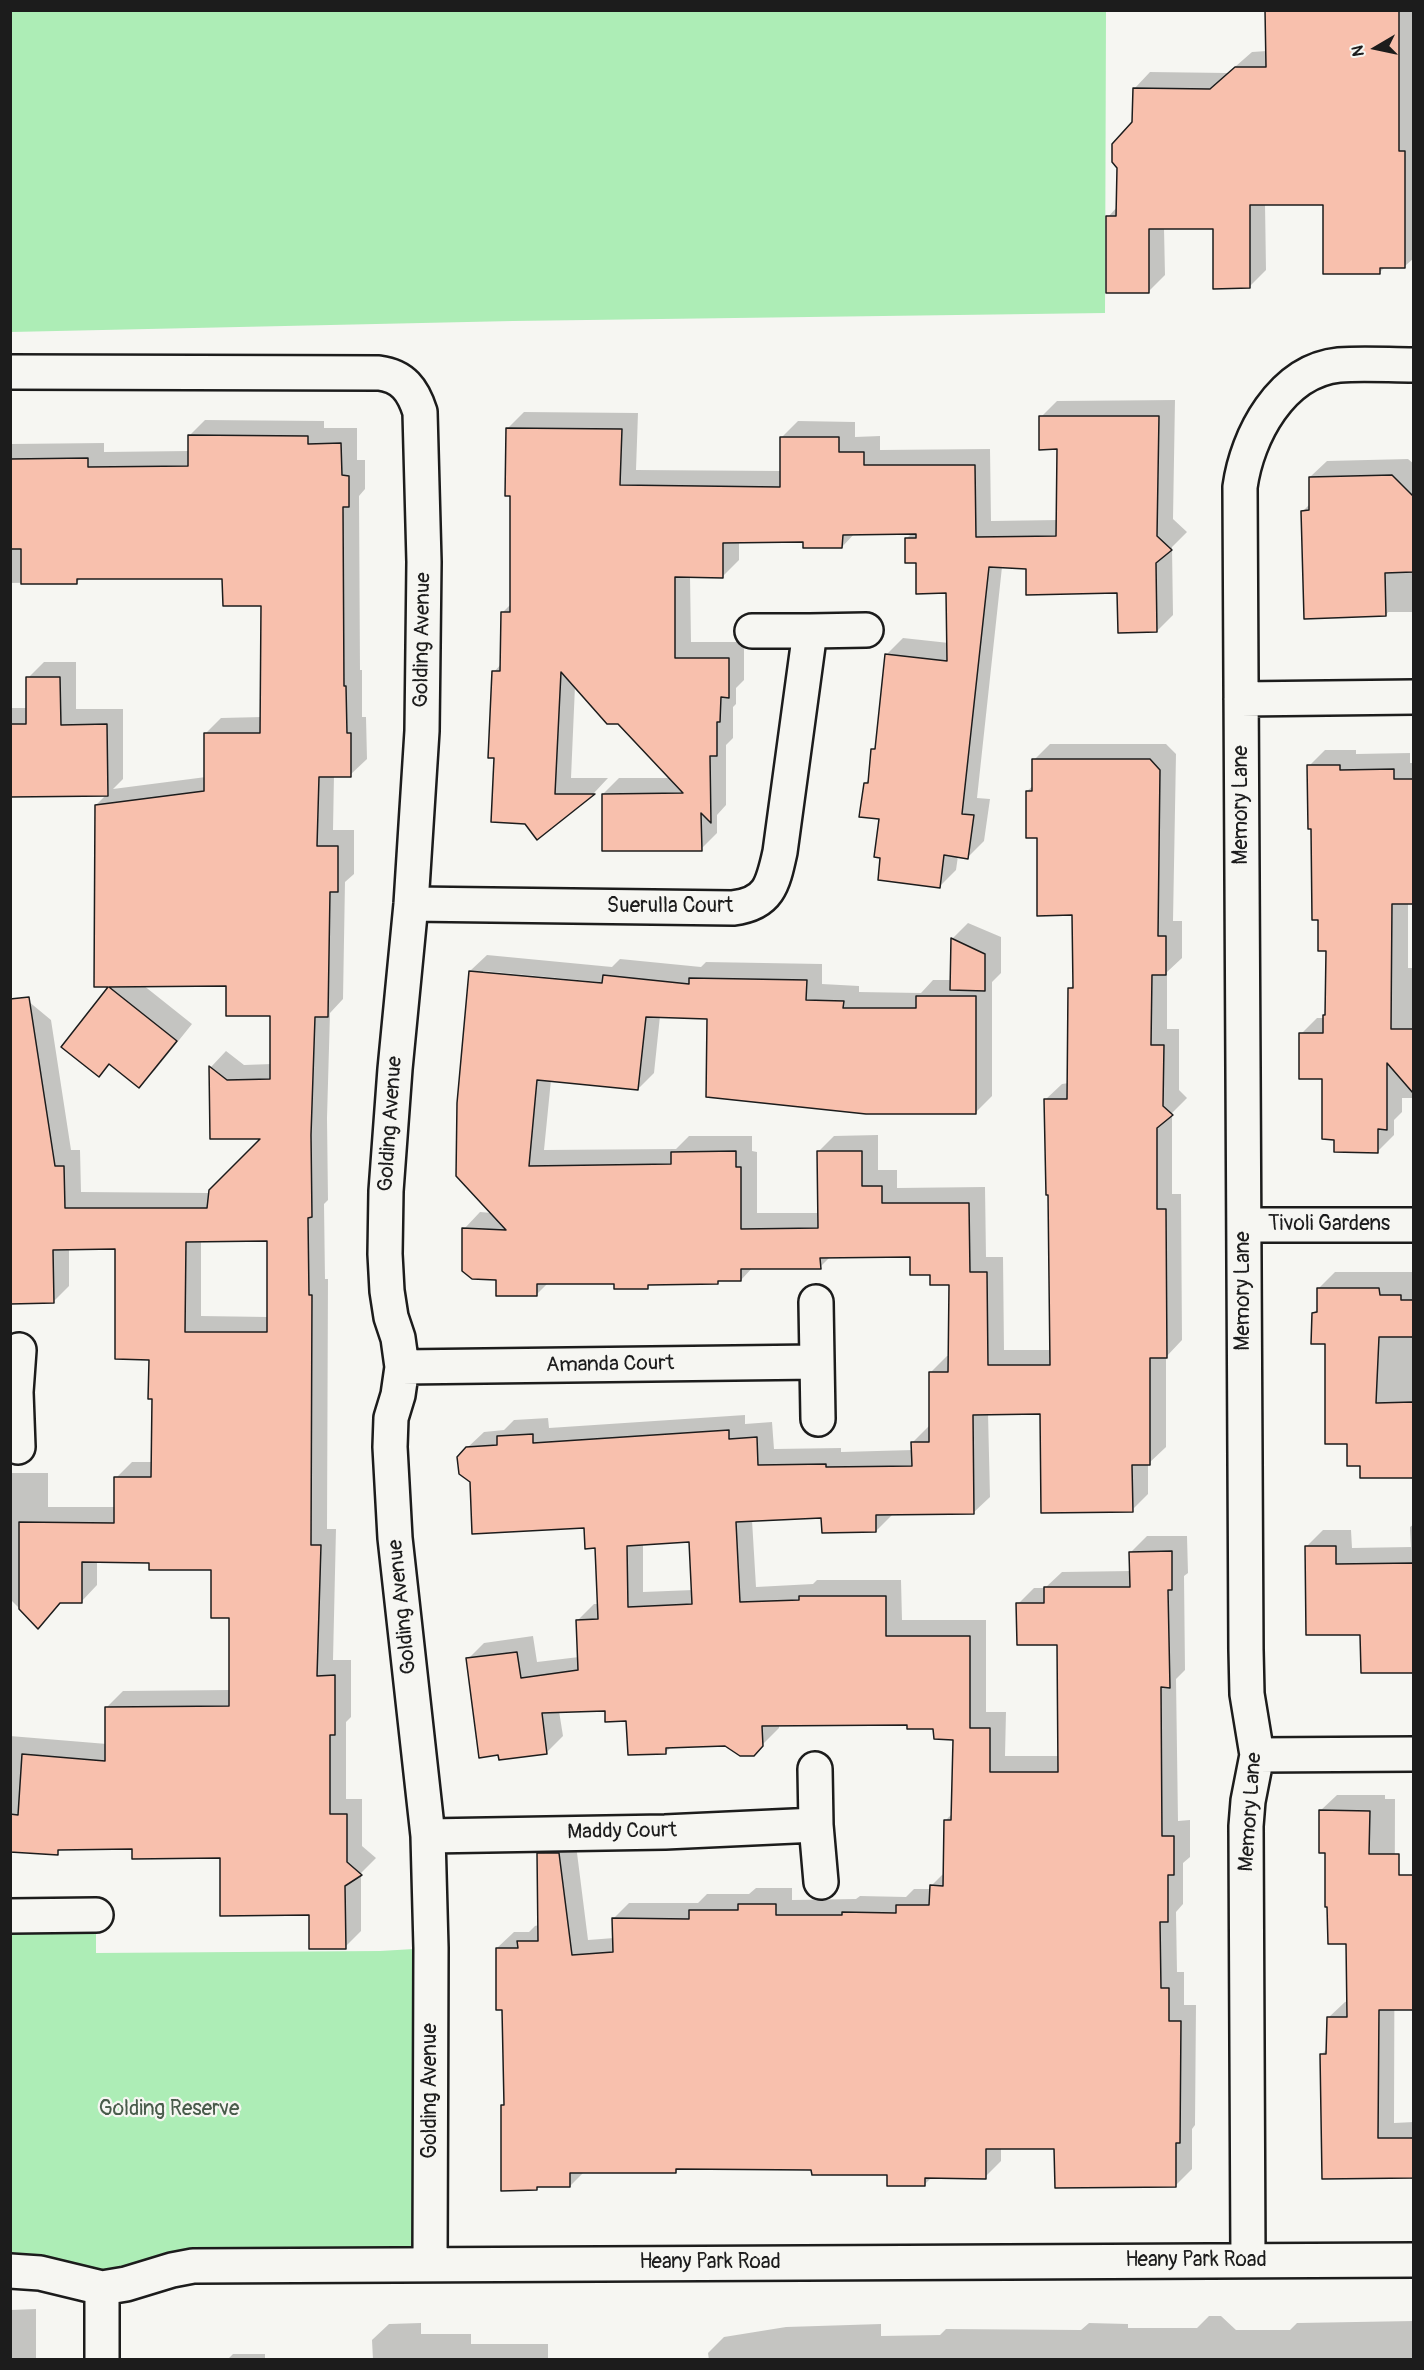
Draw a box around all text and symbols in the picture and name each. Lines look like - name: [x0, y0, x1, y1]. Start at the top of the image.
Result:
- north arrow: [1346, 18, 1406, 78]
- text: N: [1347, 44, 1369, 58]
- street label: Golding Avenue: [409, 572, 437, 708]
- street label: Memory Lane: [1229, 745, 1255, 865]
- street label: Suerulla Court: [607, 894, 733, 920]
- street label: Golding Avenue: [374, 1055, 408, 1193]
- street label: Tivoli Gardens: [1268, 1212, 1390, 1238]
- street label: Memory Lane: [1231, 1231, 1257, 1351]
- street label: Amanda Court: [546, 1351, 674, 1379]
- street label: Golding Avenue: [383, 1538, 423, 1676]
- street label: Memory Lane: [1234, 1752, 1268, 1872]
- street label: Maddy Court: [567, 1818, 677, 1846]
- street label: Golding Avenue: [418, 2023, 444, 2159]
- park label: Golding Reserve: [99, 2097, 239, 2123]
- street label: Heany Park Road: [1125, 2248, 1267, 2274]
- street label: Heany Park Road: [639, 2250, 781, 2276]

